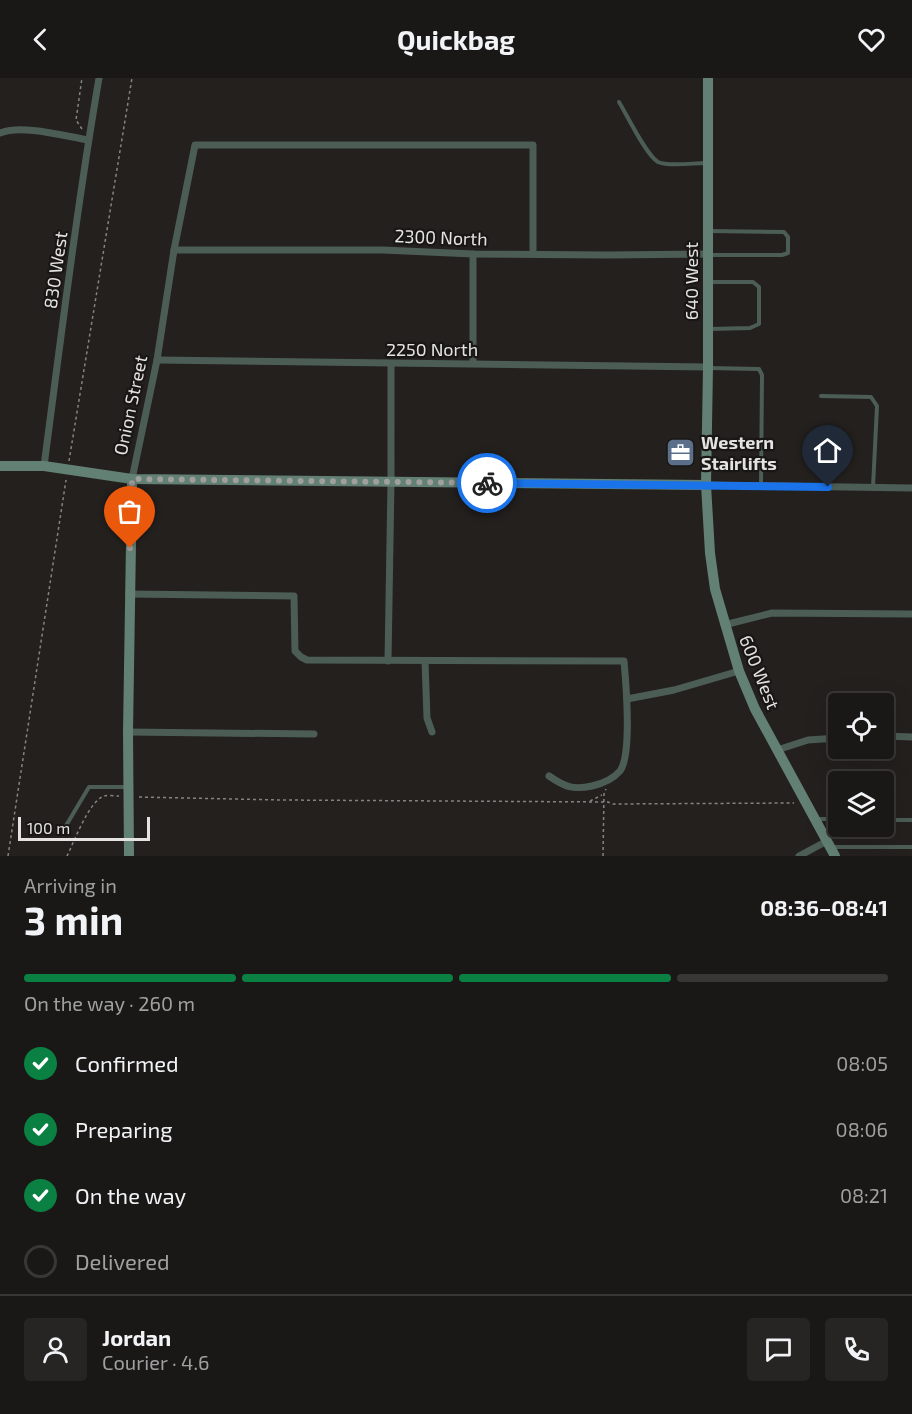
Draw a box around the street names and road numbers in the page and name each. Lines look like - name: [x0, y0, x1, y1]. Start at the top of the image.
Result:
- street label: 2300 North: [394, 224, 488, 250]
- street label: 830 West: [39, 230, 71, 310]
- street label: 640 West: [680, 242, 702, 320]
- street label: 2250 North: [386, 338, 478, 360]
- street label: Onion Street: [109, 353, 151, 457]
- street label: 600 West: [735, 632, 785, 712]

